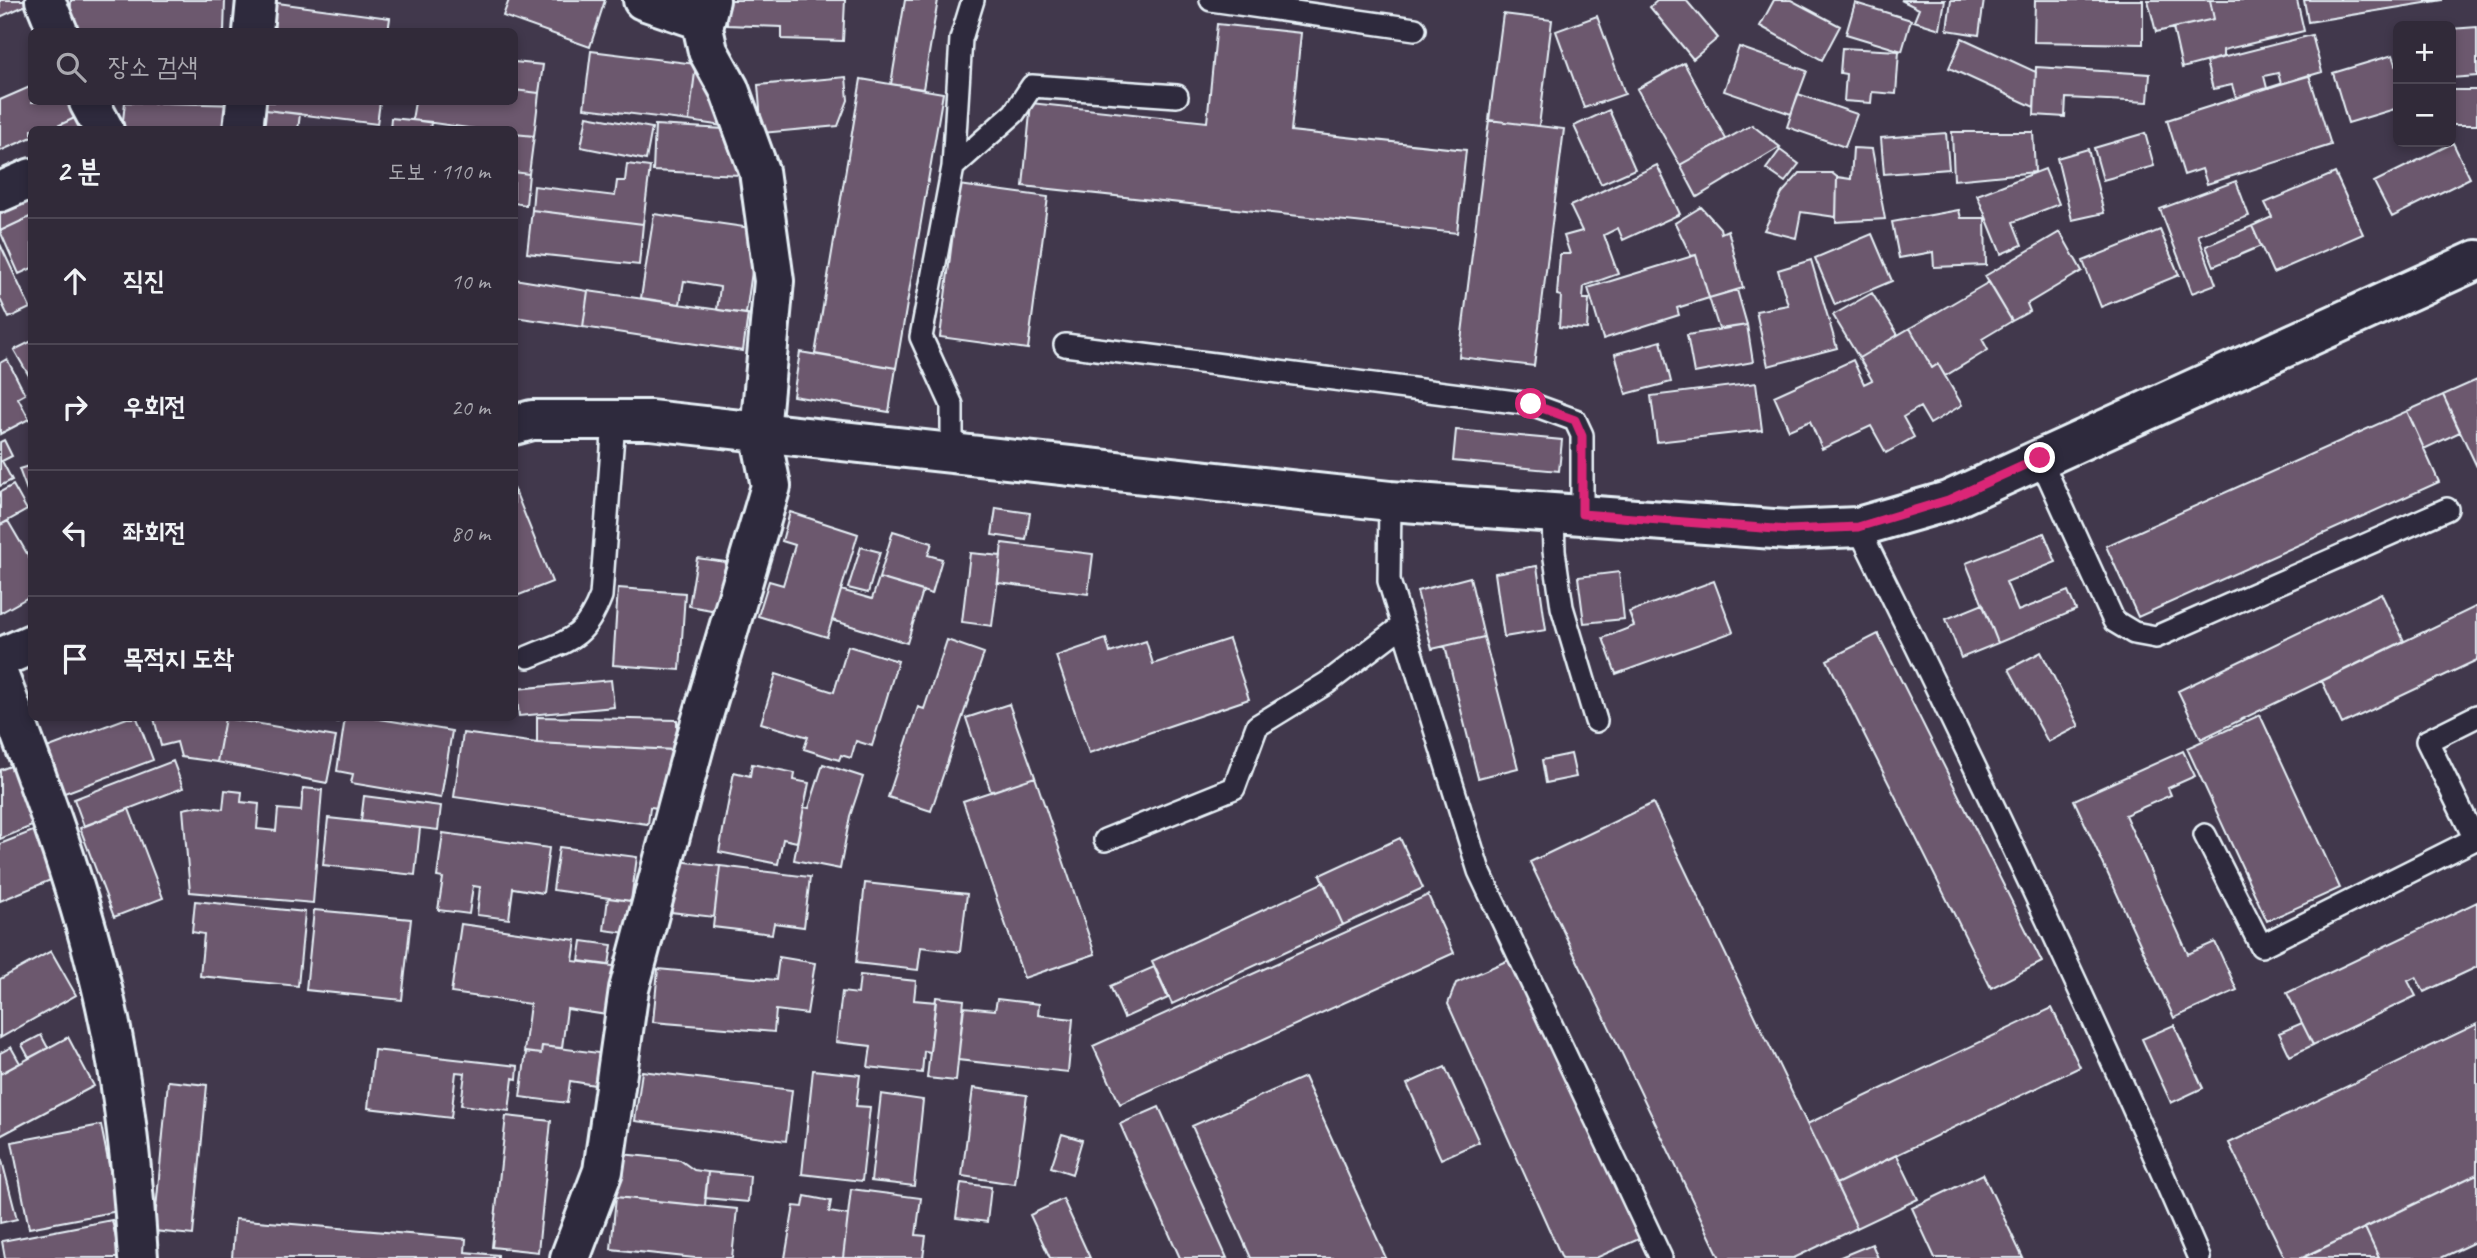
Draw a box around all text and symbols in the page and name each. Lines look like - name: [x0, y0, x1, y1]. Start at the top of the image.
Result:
- map controls: [2393, 21, 2456, 147]
- button: +: [2393, 21, 2456, 84]
- search box: [28, 28, 518, 105]
- icon: search: [52, 48, 90, 86]
- text: 장소 검색: [108, 50, 198, 83]
- button: −: [2393, 84, 2456, 147]
- text: 2 분: [56, 152, 101, 190]
- text: 도보 · 110 m: [388, 157, 490, 186]
- icon: ahead: [56, 262, 94, 300]
- text: 직진: [123, 264, 165, 297]
- text: 10 m: [451, 267, 490, 296]
- icon: right: [56, 388, 94, 426]
- route start: [1515, 388, 1546, 419]
- text: 우회전: [123, 390, 186, 423]
- text: 20 m: [451, 393, 490, 422]
- route end: [2024, 442, 2055, 473]
- icon: left: [56, 514, 94, 552]
- text: 좌회전: [123, 516, 186, 549]
- text: 80 m: [451, 519, 490, 548]
- icon: arrive: [56, 640, 94, 678]
- text: 목적지 도착: [123, 642, 234, 675]

